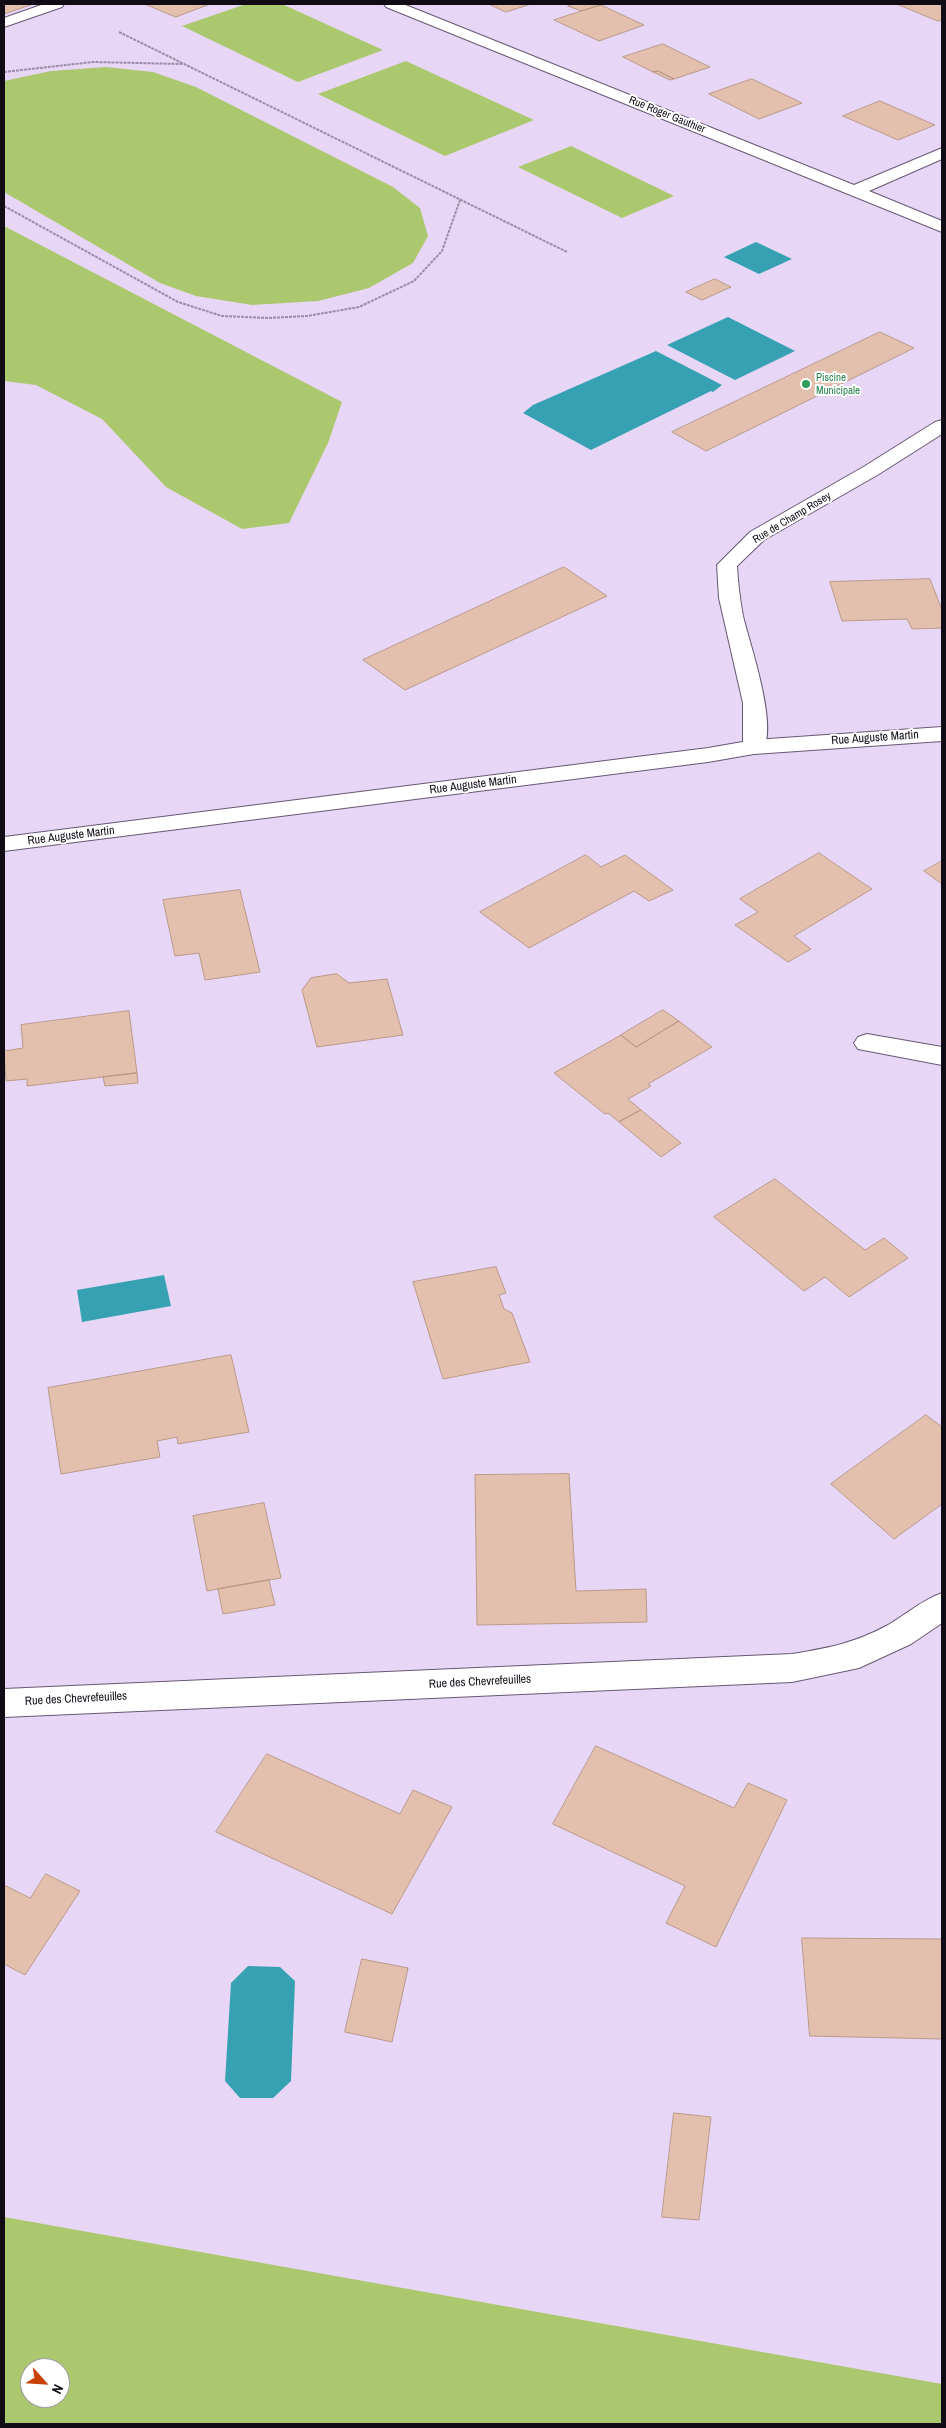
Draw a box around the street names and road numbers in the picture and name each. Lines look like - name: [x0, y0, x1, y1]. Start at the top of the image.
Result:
- street label: Rue Roger Gauthier: [627, 94, 707, 136]
- street label: Rue de Champ Rosey: [751, 489, 833, 547]
- street label: Rue Auguste Martin: [831, 728, 919, 748]
- street label: Rue Auguste Martin: [429, 773, 517, 797]
- street label: Rue Auguste Martin: [27, 824, 115, 848]
- street label: Rue des Chevrefeuilles: [429, 1672, 531, 1692]
- street label: Rue des Chevrefeuilles: [25, 1689, 127, 1709]

